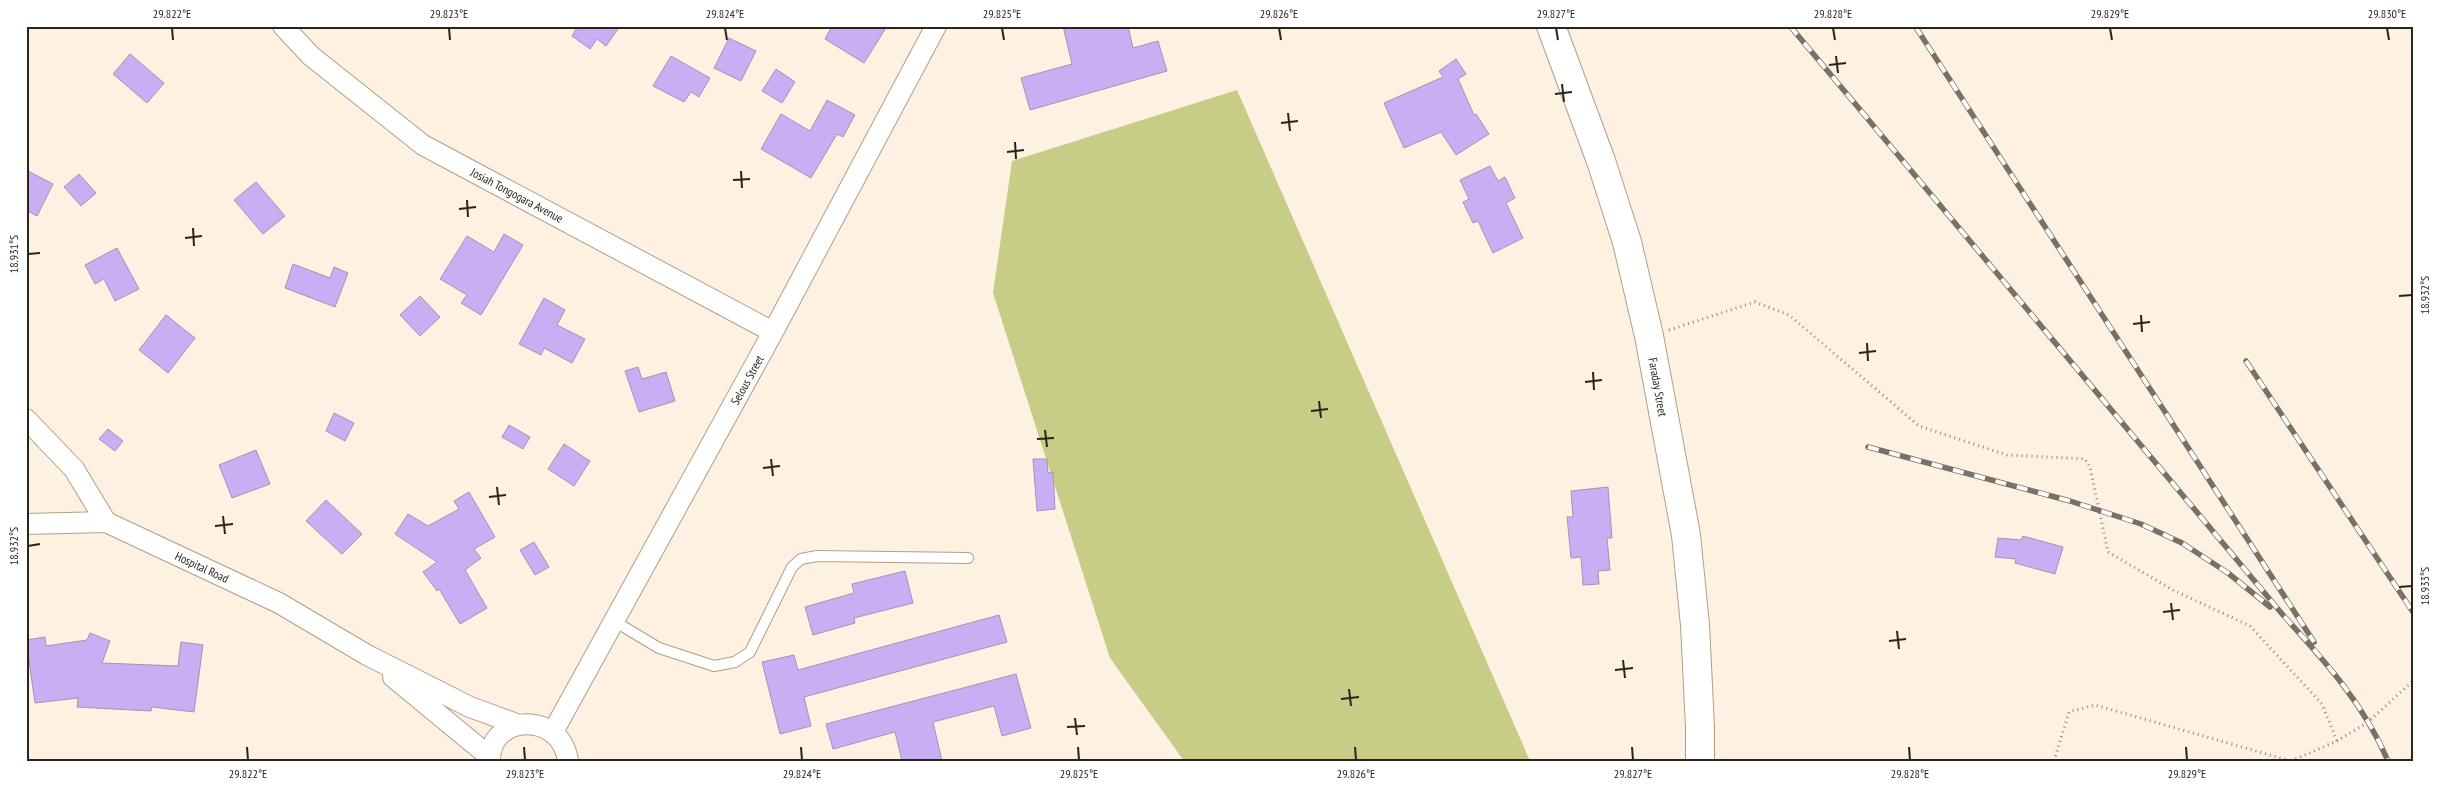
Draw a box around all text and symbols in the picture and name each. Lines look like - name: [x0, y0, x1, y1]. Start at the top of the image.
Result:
- text: 29.822°E: [153, 6, 191, 21]
- text: 29.823°E: [430, 6, 468, 21]
- text: 29.824°E: [706, 6, 744, 21]
- text: 29.825°E: [983, 6, 1021, 21]
- text: 29.826°E: [1260, 6, 1298, 21]
- text: 29.827°E: [1537, 6, 1575, 21]
- text: 29.828°E: [1814, 6, 1852, 21]
- text: 29.829°E: [2091, 6, 2129, 21]
- text: 29.830°E: [2368, 6, 2406, 21]
- street label: Josiah Tongogara Avenue: [467, 164, 566, 226]
- text: 18.931°S: [6, 235, 21, 273]
- text: 18.932°S: [2417, 276, 2432, 314]
- street label: Selous Street: [727, 352, 767, 408]
- street label: Faraday Street: [1645, 356, 1671, 418]
- text: 18.932°S: [6, 527, 21, 565]
- street label: Hospital Road: [173, 548, 231, 586]
- text: 18.933°S: [2417, 567, 2432, 605]
- text: 29.822°E: [229, 766, 267, 781]
- text: 29.823°E: [506, 766, 544, 781]
- text: 29.824°E: [783, 766, 821, 781]
- text: 29.825°E: [1060, 766, 1098, 781]
- text: 29.826°E: [1337, 766, 1375, 781]
- text: 29.827°E: [1614, 766, 1652, 781]
- text: 29.828°E: [1891, 766, 1929, 781]
- text: 29.829°E: [2168, 766, 2206, 781]

